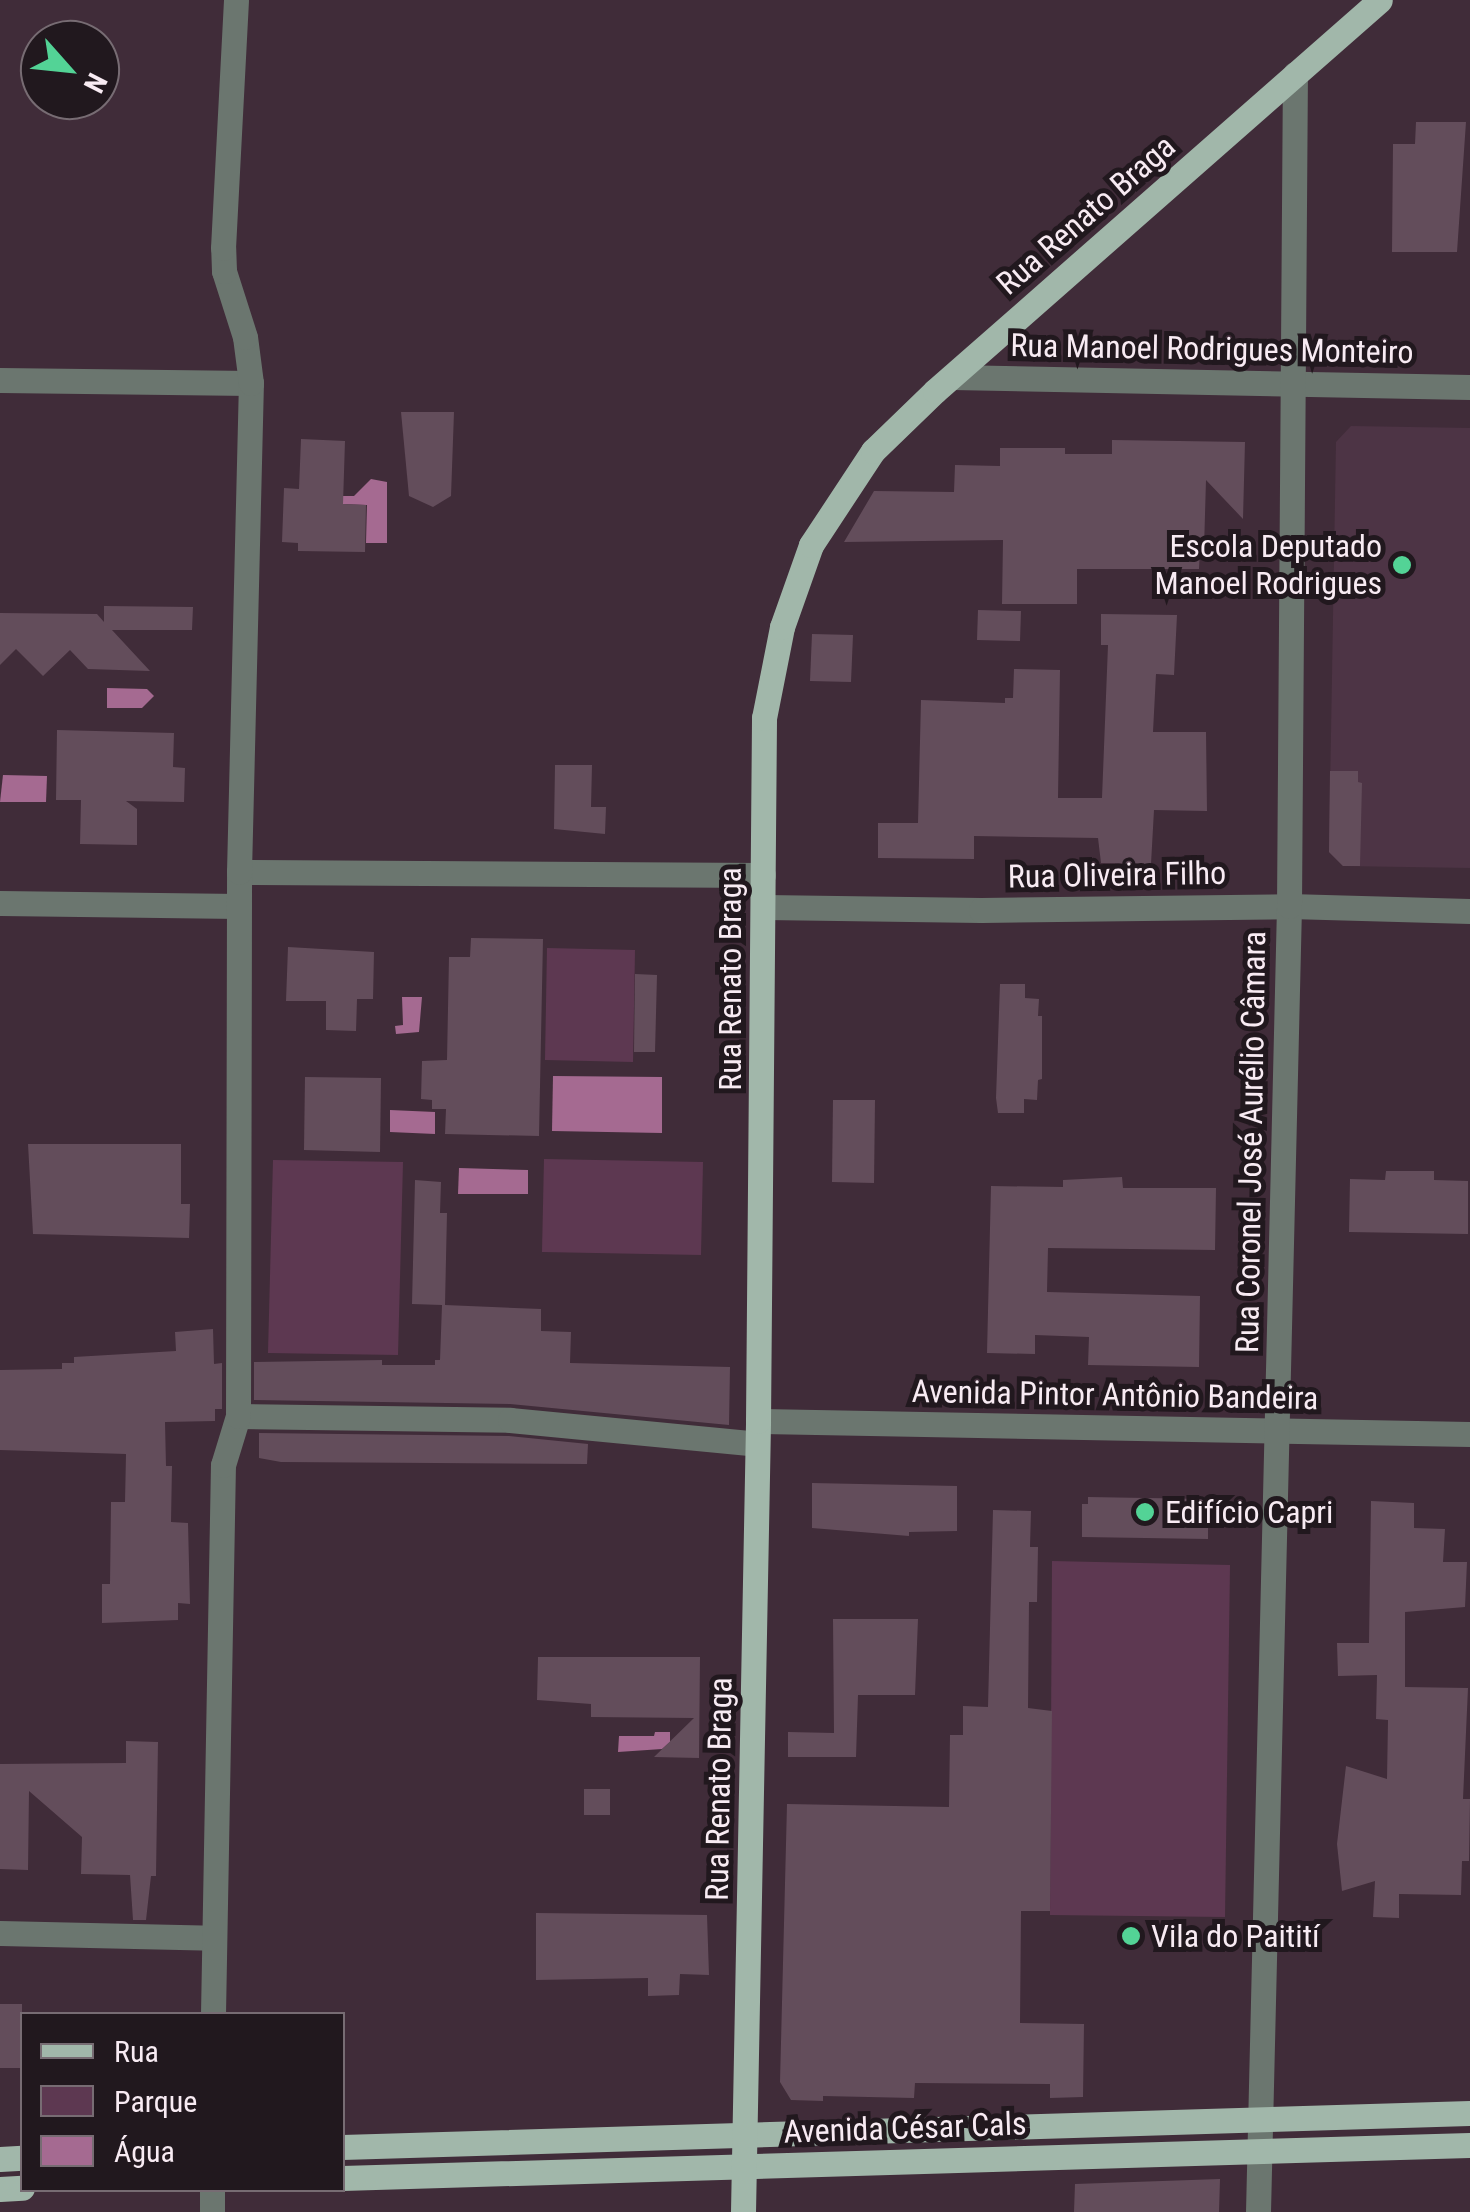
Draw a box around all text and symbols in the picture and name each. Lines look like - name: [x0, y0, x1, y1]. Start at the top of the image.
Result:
- north arrow: [20, 20, 120, 120]
- text: N: [77, 68, 114, 98]
- street label: Rua Renato Braga: [989, 127, 1183, 303]
- street label: Rua Manoel Rodrigues Monteiro: [1010, 326, 1414, 372]
- place label: Escola Deputado Manoel Rodrigues: [1154, 528, 1382, 603]
- marker: Escola Deputado Manoel Rodrigues: [1391, 554, 1413, 576]
- street label: Rua Oliveira Filho: [1008, 854, 1226, 896]
- street label: Rua Renato Braga: [711, 867, 749, 1091]
- street label: Rua Coronel José Aurélio Câmara: [1228, 931, 1274, 1353]
- street label: Avenida Pintor Antônio Bandeira: [911, 1372, 1319, 1418]
- place label: Edifício Capri: [1165, 1493, 1333, 1531]
- marker: Edifício Capri: [1134, 1501, 1156, 1523]
- street label: Rua Renato Braga: [698, 1677, 740, 1901]
- place label: Vila do Paitití: [1151, 1917, 1320, 1955]
- marker: Vila do Paitití: [1120, 1925, 1142, 1947]
- legend: [20, 2012, 345, 2192]
- text: Rua: [114, 2034, 159, 2069]
- text: Parque: [114, 2084, 197, 2119]
- street label: Avenida César Cals: [783, 2105, 1027, 2151]
- text: Água: [114, 2134, 175, 2169]

